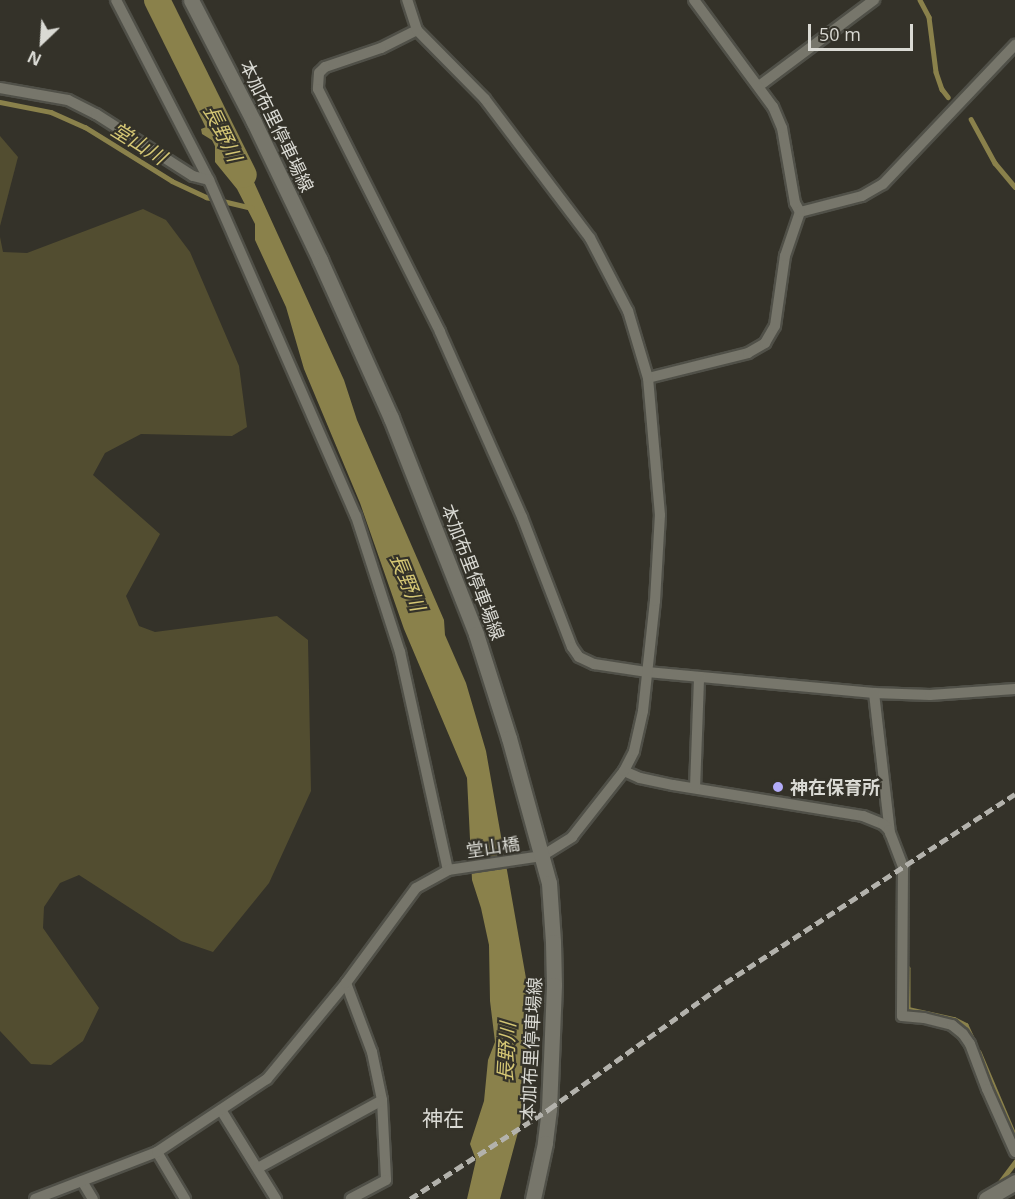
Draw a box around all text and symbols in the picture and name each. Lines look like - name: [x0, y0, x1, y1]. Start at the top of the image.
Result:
- north arrow: [12, 12, 72, 72]
- scale bar: [811, 12, 916, 50]
- text: 50 m: [819, 22, 861, 46]
- text: N: [24, 46, 45, 71]
- street label: 本加布里停車場線: [236, 57, 318, 195]
- water label: 長野川: [199, 101, 247, 165]
- water label: 堂山川: [107, 117, 171, 169]
- street label: 本加布里停車場線: [437, 501, 509, 643]
- water label: 長野川: [386, 550, 430, 614]
- place label: 神在保育所: [790, 776, 880, 798]
- marker: 神在保育所: [771, 780, 785, 794]
- street label: 堂山橋: [465, 833, 521, 861]
- street label: 本加布里停車場線: [516, 977, 546, 1121]
- water label: 長野川: [492, 1021, 520, 1083]
- district label: 神在: [422, 1105, 464, 1131]

